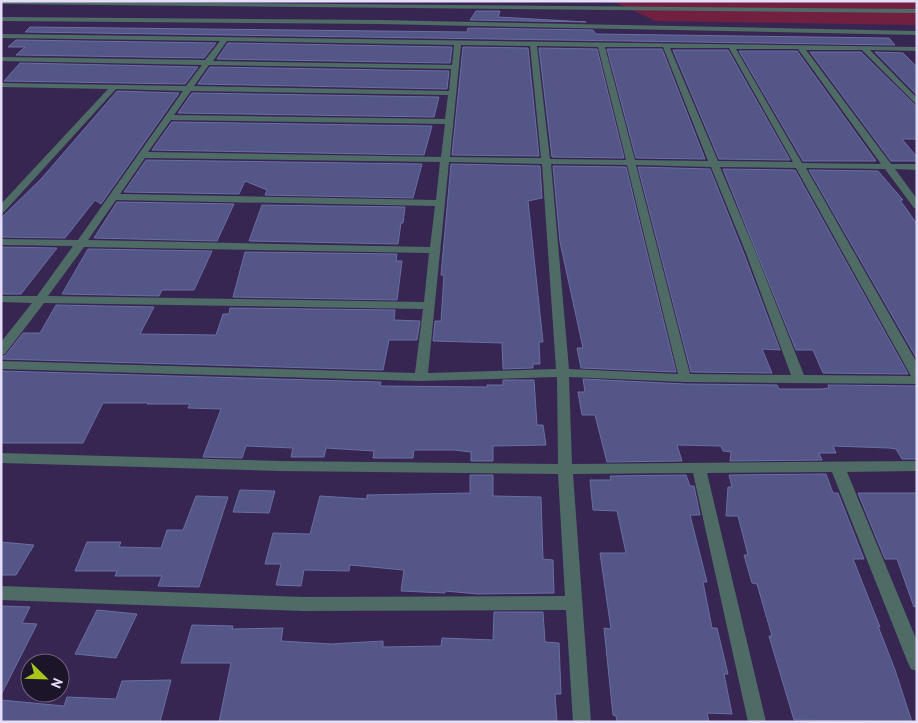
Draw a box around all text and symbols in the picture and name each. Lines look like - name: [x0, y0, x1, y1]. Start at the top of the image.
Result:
- north arrow: [20, 653, 70, 703]
- text: N: [47, 675, 67, 691]

